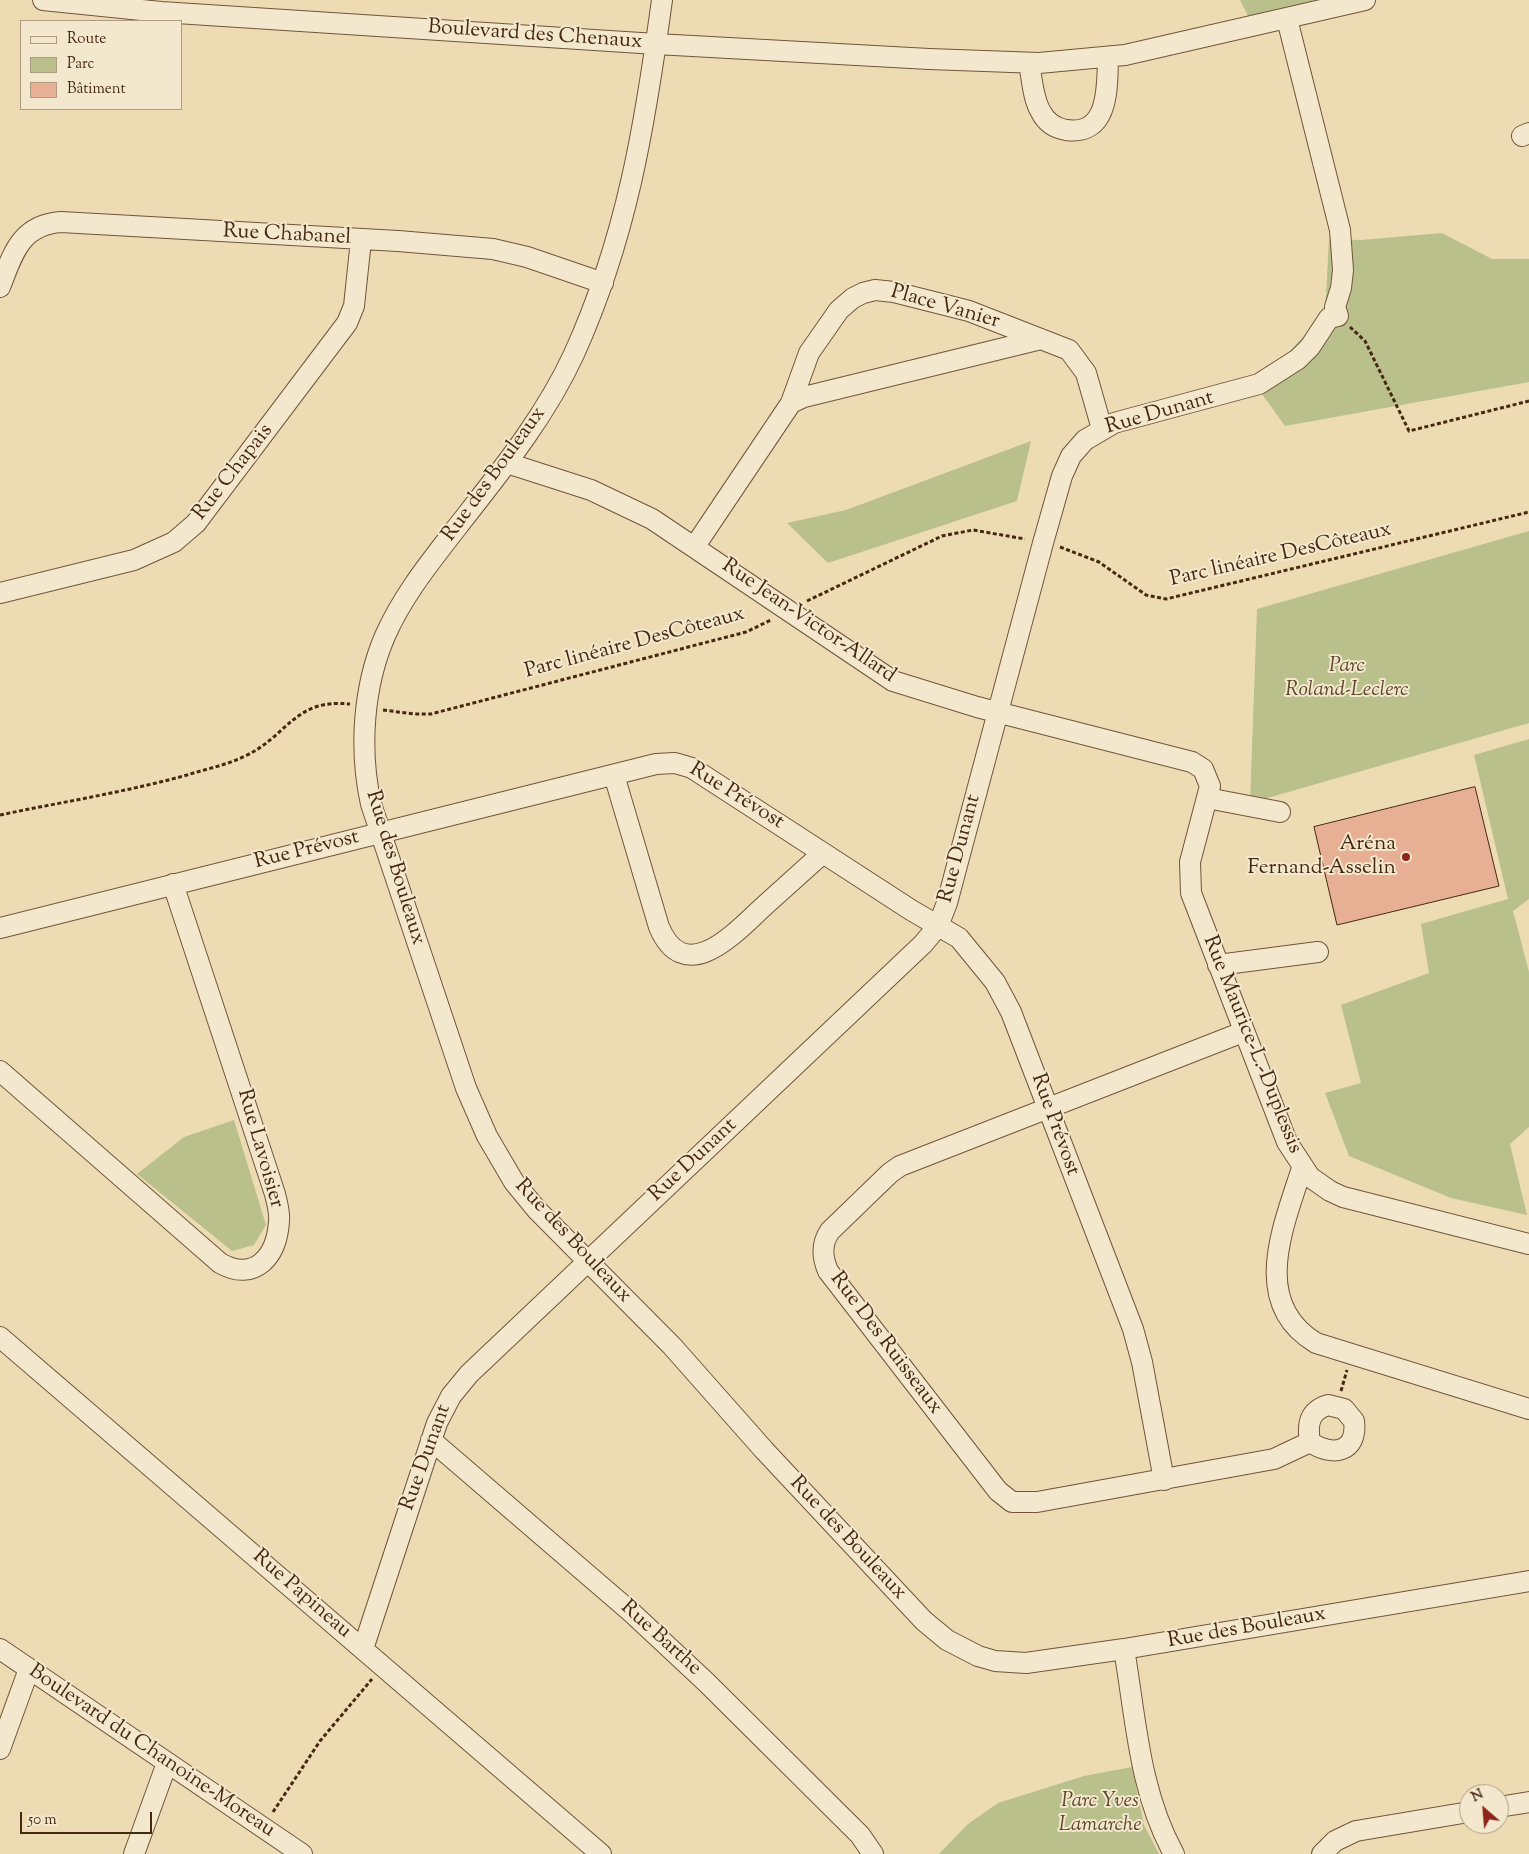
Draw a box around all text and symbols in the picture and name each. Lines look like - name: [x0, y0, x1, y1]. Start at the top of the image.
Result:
- street label: Boulevard des Chenaux: [427, 16, 643, 56]
- legend: [20, 20, 182, 110]
- text: Route: [67, 29, 106, 50]
- text: Parc: [67, 54, 94, 75]
- text: Bâtiment: [67, 79, 126, 100]
- street label: Rue Chabanel: [222, 220, 352, 252]
- street label: Place Vanier: [888, 280, 1002, 336]
- street label: Rue Dunant: [1103, 387, 1217, 441]
- street label: Rue des Bouleaux: [438, 403, 552, 547]
- street label: Rue Chapais: [189, 420, 279, 526]
- street label: Parc linéaire DesCôteaux: [1168, 518, 1394, 594]
- street label: Rue Jean-Victor-Allard: [716, 554, 900, 690]
- street label: Parc linéaire DesCôteaux: [522, 603, 748, 685]
- park label: Parc Roland-Leclerc: [1285, 654, 1409, 704]
- street label: Rue Prévost: [684, 758, 788, 836]
- street label: Rue des Bouleaux: [359, 788, 429, 948]
- street label: Rue Dunant: [934, 792, 988, 906]
- street label: Rue Prévost: [252, 826, 362, 876]
- place label: Aréna Fernand-Asselin: [1247, 832, 1396, 882]
- marker: Aréna Fernand-Asselin: [1400, 851, 1412, 863]
- street label: Rue Maurice-L.-Duplessis: [1196, 932, 1306, 1158]
- street label: Rue Prévost: [1024, 1070, 1084, 1180]
- street label: Rue Lavoisier: [230, 1087, 288, 1211]
- street label: Rue Dunant: [645, 1114, 743, 1208]
- street label: Rue des Bouleaux: [508, 1175, 636, 1309]
- street label: Rue Des Ruisseaux: [823, 1268, 947, 1420]
- street label: Rue Dunant: [396, 1402, 458, 1514]
- street label: Rue des Bouleaux: [783, 1472, 911, 1606]
- street label: Rue Papineau: [246, 1545, 356, 1645]
- street label: Rue Barthe: [614, 1596, 706, 1682]
- street label: Rue des Bouleaux: [1166, 1603, 1328, 1655]
- street label: Boulevard du Chanoine-Moreau: [23, 1660, 279, 1844]
- north arrow: [1459, 1784, 1509, 1834]
- text: N: [1468, 1785, 1487, 1808]
- park label: Parc Yves Lamarche: [1058, 1789, 1142, 1839]
- scale bar: [22, 1802, 155, 1834]
- text: 50 m: [28, 1810, 57, 1831]

